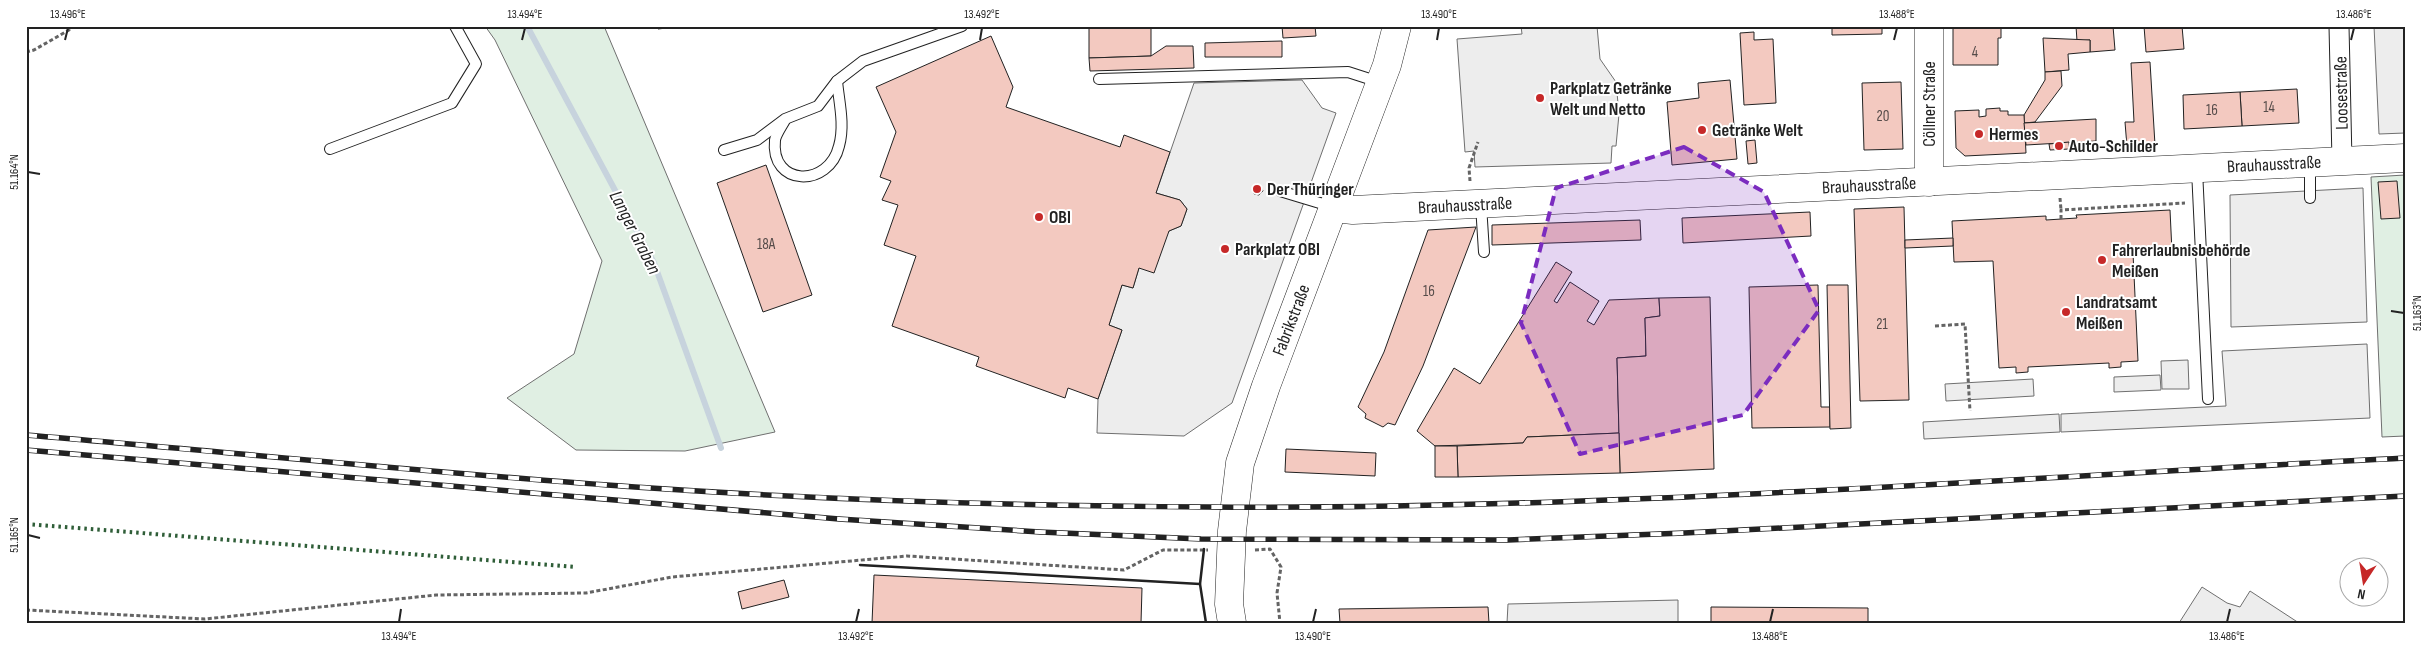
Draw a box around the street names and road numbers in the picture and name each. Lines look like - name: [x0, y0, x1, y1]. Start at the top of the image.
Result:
- street label: Loosestraße: [2330, 56, 2353, 130]
- street label: Cöllner Straße: [1919, 61, 1940, 147]
- street label: Brauhausstraße: [2226, 152, 2322, 177]
- street label: Brauhausstraße: [1821, 173, 1917, 198]
- street label: Brauhausstraße: [1417, 193, 1513, 218]
- street label: Fabrikstraße: [1268, 282, 1315, 359]

